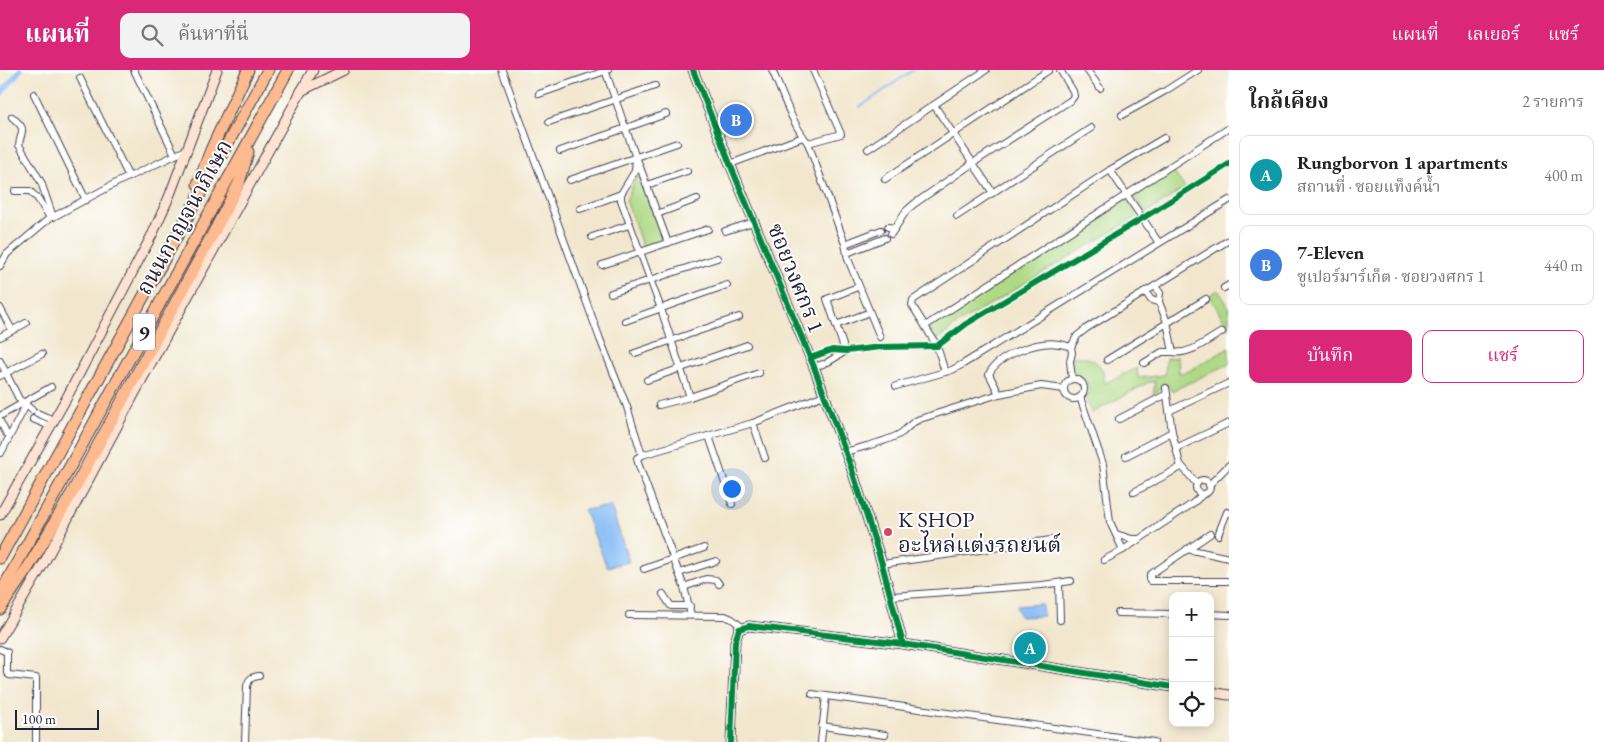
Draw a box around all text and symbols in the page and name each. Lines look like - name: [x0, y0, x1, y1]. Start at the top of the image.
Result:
- search box: [120, 13, 470, 58]
- text: แผนที่: [25, 18, 90, 49]
- icon: search: [138, 21, 166, 49]
- text: ค้นหาที่นี่: [178, 21, 249, 46]
- text: แผนที่: [1391, 22, 1439, 45]
- text: เลเยอร์: [1467, 22, 1520, 45]
- text: แชร์: [1548, 22, 1579, 45]
- text: ใกล้เคียง: [1249, 87, 1329, 114]
- text: 2 รายการ: [1522, 91, 1584, 112]
- pin: B: [720, 101, 752, 139]
- street label: ถนนกาญจนาภิเษก: [129, 134, 239, 300]
- text: Rungborvon 1 apartments: [1297, 150, 1508, 175]
- text: A: [1260, 165, 1272, 186]
- text: 400 m: [1544, 165, 1583, 186]
- text: สถานที่ · ซอยแท็งค์น้ำ: [1297, 176, 1440, 197]
- street label: ซอยวงศกร 1: [761, 219, 831, 337]
- text: 7-Eleven: [1297, 240, 1364, 265]
- text: B: [1261, 255, 1271, 276]
- text: 440 m: [1544, 255, 1583, 276]
- text: ซูเปอร์มาร์เก็ต · ซอยวงศกร 1: [1297, 266, 1485, 287]
- road number: 9: [133, 313, 155, 350]
- button: บันทึก: [1249, 330, 1412, 383]
- button: แชร์: [1422, 330, 1584, 383]
- your location: [719, 476, 745, 502]
- place label: K SHOP อะไหล่แต่งรถยนต์: [898, 505, 1061, 559]
- marker: K SHOP อะไหล่แต่งรถยนต์: [882, 526, 894, 538]
- map controls: [1169, 592, 1214, 727]
- button: +: [1169, 592, 1214, 637]
- pin: A: [1014, 629, 1046, 667]
- button: −: [1169, 637, 1214, 682]
- button: locate: [1169, 682, 1214, 727]
- scale bar: [15, 707, 99, 730]
- text: 100 m: [22, 710, 56, 728]

